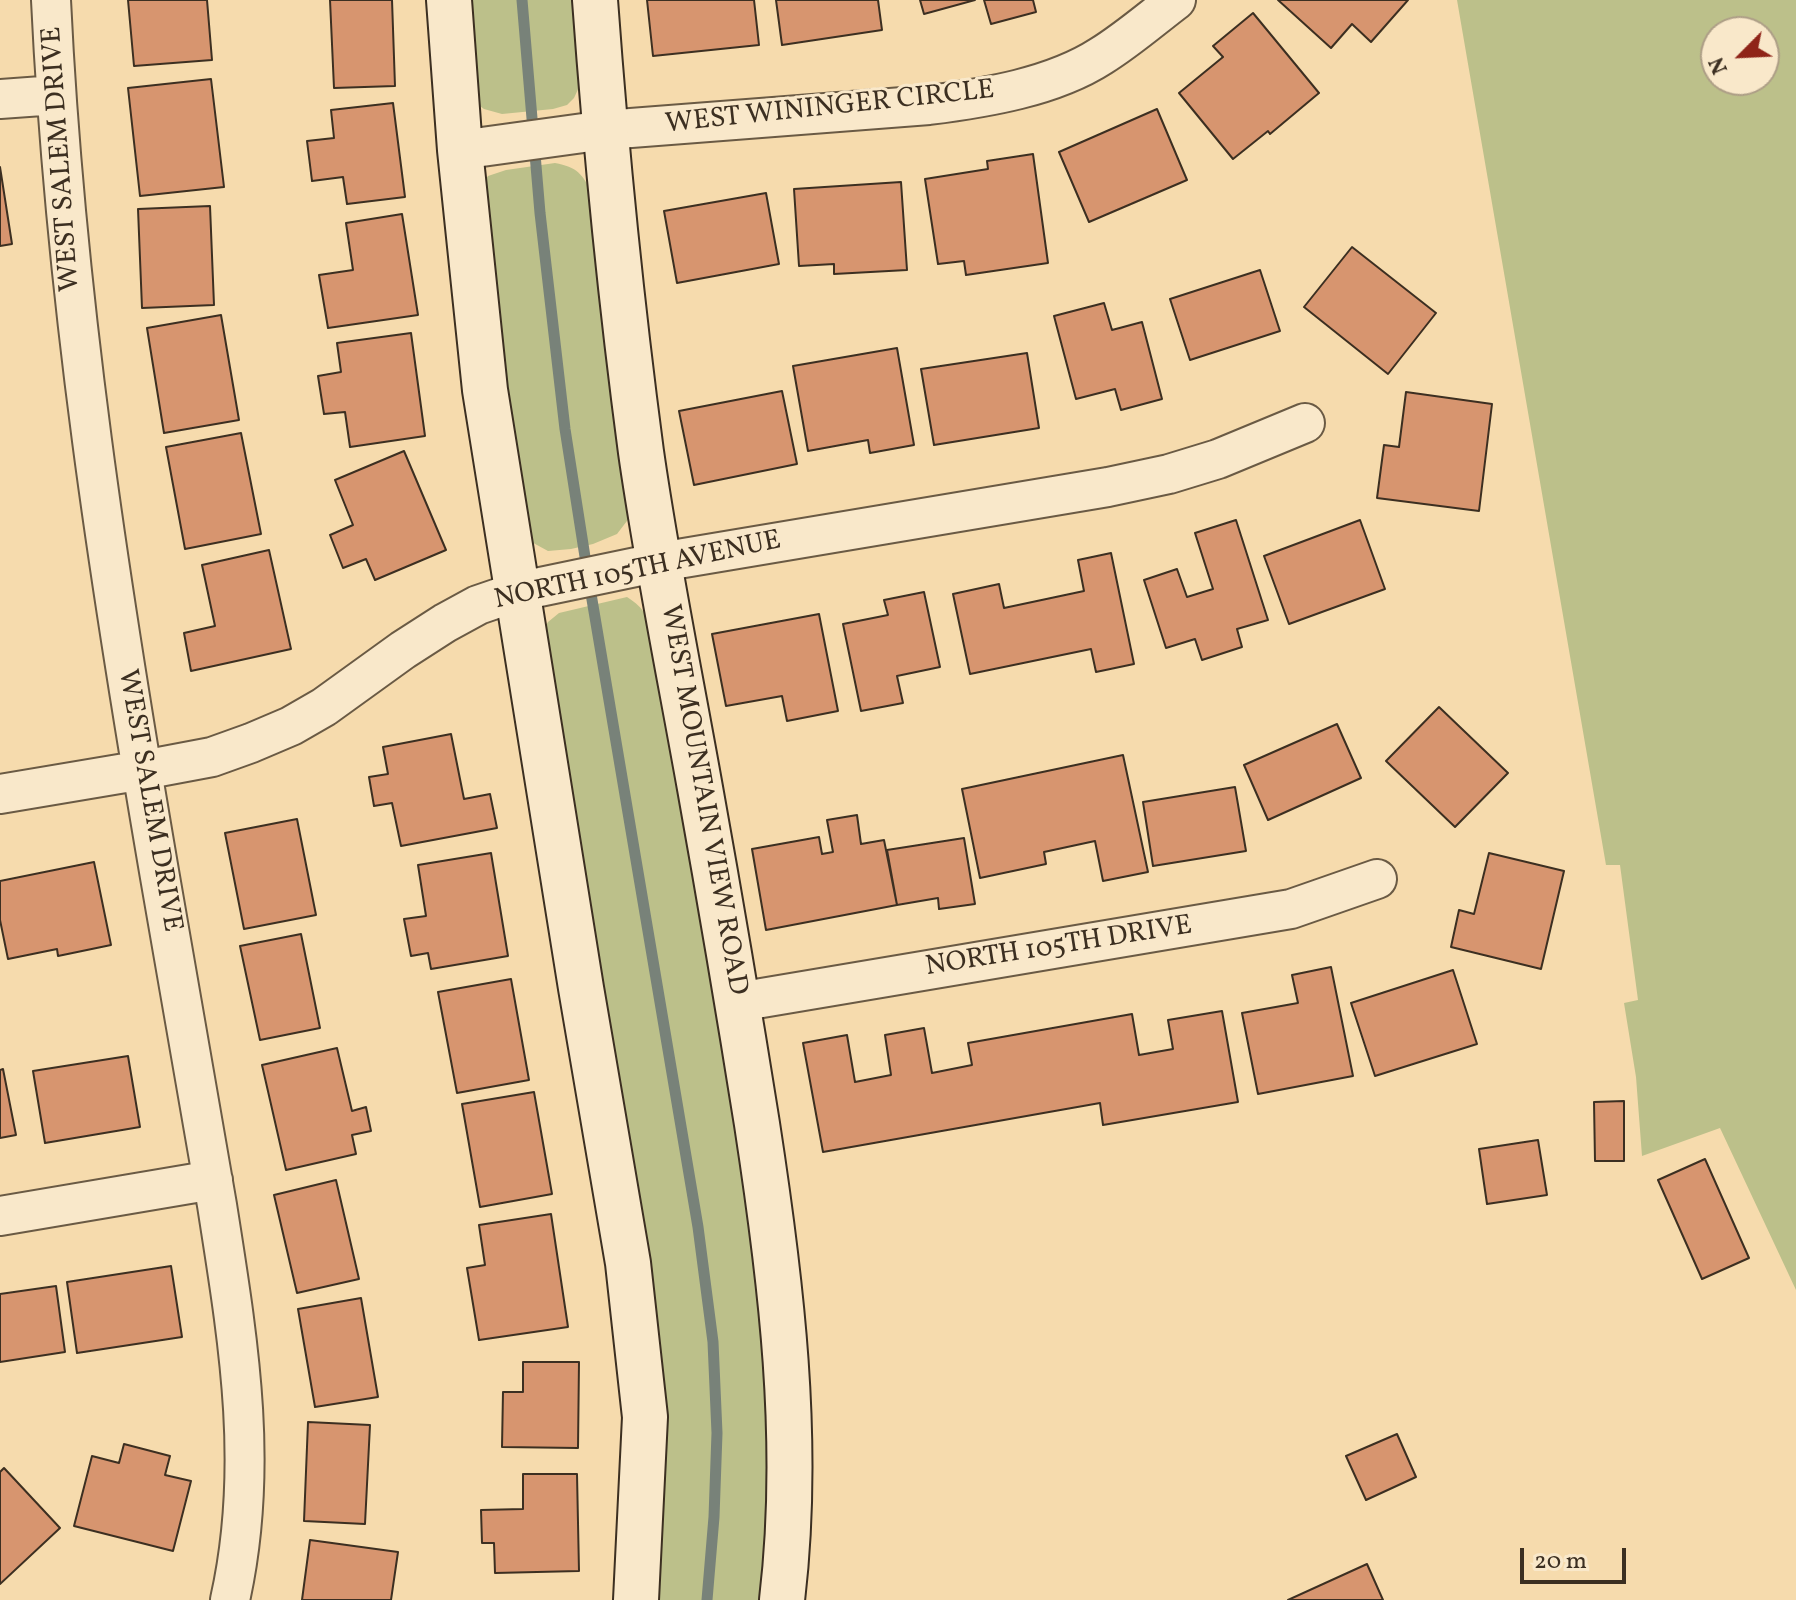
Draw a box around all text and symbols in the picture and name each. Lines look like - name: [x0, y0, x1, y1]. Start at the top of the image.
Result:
- north arrow: [1700, 16, 1780, 96]
- street label: WEST SALEM DRIVE: [37, 25, 89, 293]
- text: N: [1702, 52, 1737, 79]
- street label: WEST WININGER CIRCLE: [664, 75, 996, 143]
- street label: NORTH 105TH AVENUE: [492, 525, 784, 619]
- street label: WEST MOUNTAIN VIEW ROAD: [651, 602, 753, 998]
- street label: WEST SALEM DRIVE: [108, 667, 188, 935]
- street label: NORTH 105TH DRIVE: [923, 910, 1195, 986]
- scale bar: [1524, 1532, 1630, 1582]
- text: 20 m: [1534, 1545, 1587, 1579]

